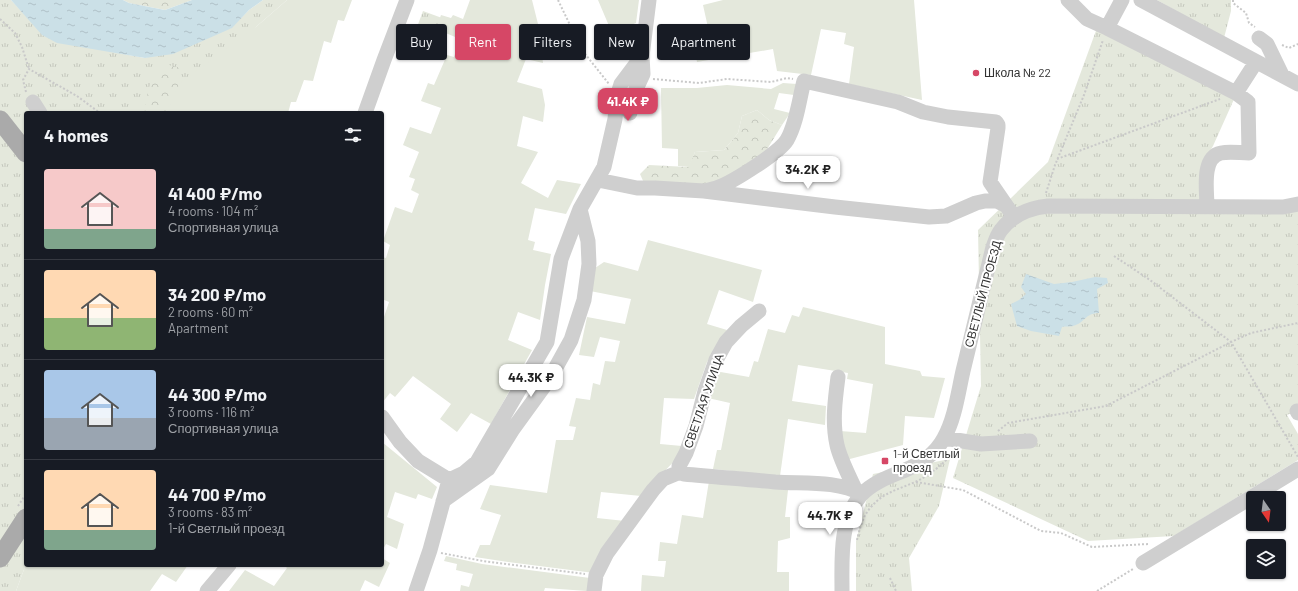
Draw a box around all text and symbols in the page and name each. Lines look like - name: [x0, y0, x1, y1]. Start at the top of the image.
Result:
- chip: Buy: [396, 24, 447, 60]
- chip: Rent: [455, 24, 511, 60]
- chip: Filters: [519, 24, 586, 60]
- chip: New: [594, 24, 649, 60]
- chip: Apartment: [657, 24, 750, 60]
- place label: Школа № 22: [984, 65, 1051, 79]
- marker: Школа № 22: [971, 68, 981, 78]
- pin: 41.4K ₽: [591, 88, 665, 122]
- text: 41.4K ₽: [607, 93, 649, 109]
- icon: filters: [342, 124, 364, 146]
- text: 4 homes: [44, 125, 108, 145]
- pin: 34.2K ₽: [771, 156, 845, 190]
- text: 34.2K ₽: [785, 161, 831, 177]
- text: 41 400 ₽/mo: [168, 183, 262, 203]
- icon: home: [76, 185, 124, 233]
- text: 4 rooms · 104 m²: [168, 203, 258, 219]
- text: Спортивная улица: [168, 219, 279, 235]
- street label: СВЕТЛЫЙ ПРОЕЗД: [961, 239, 1004, 349]
- text: 34 200 ₽/mo: [168, 284, 266, 304]
- icon: home: [76, 286, 124, 334]
- text: 2 rooms · 60 m²: [168, 304, 253, 320]
- text: Apartment: [168, 320, 229, 336]
- street label: СВЕТЛАЯ УЛИЦА: [680, 351, 727, 450]
- pin: 44.3K ₽: [494, 364, 568, 398]
- text: 44.3K ₽: [508, 369, 554, 385]
- text: 44 300 ₽/mo: [168, 384, 267, 404]
- icon: home: [76, 386, 124, 434]
- text: 3 rooms · 116 m²: [168, 404, 255, 420]
- text: Спортивная улица: [168, 420, 279, 436]
- place label: 1-й Светлый проезд: [893, 446, 960, 475]
- marker: 1-й Светлый проезд: [880, 456, 890, 466]
- text: 44 700 ₽/mo: [168, 484, 266, 504]
- icon: home: [76, 486, 124, 534]
- north arrow: [1246, 491, 1286, 531]
- map controls: [1246, 491, 1286, 579]
- pin: 44.7K ₽: [793, 502, 867, 536]
- text: 3 rooms · 83 m²: [168, 504, 252, 520]
- text: 44.7K ₽: [807, 507, 853, 523]
- text: 1-й Светлый проезд: [168, 520, 285, 536]
- button: layers: [1246, 539, 1286, 579]

